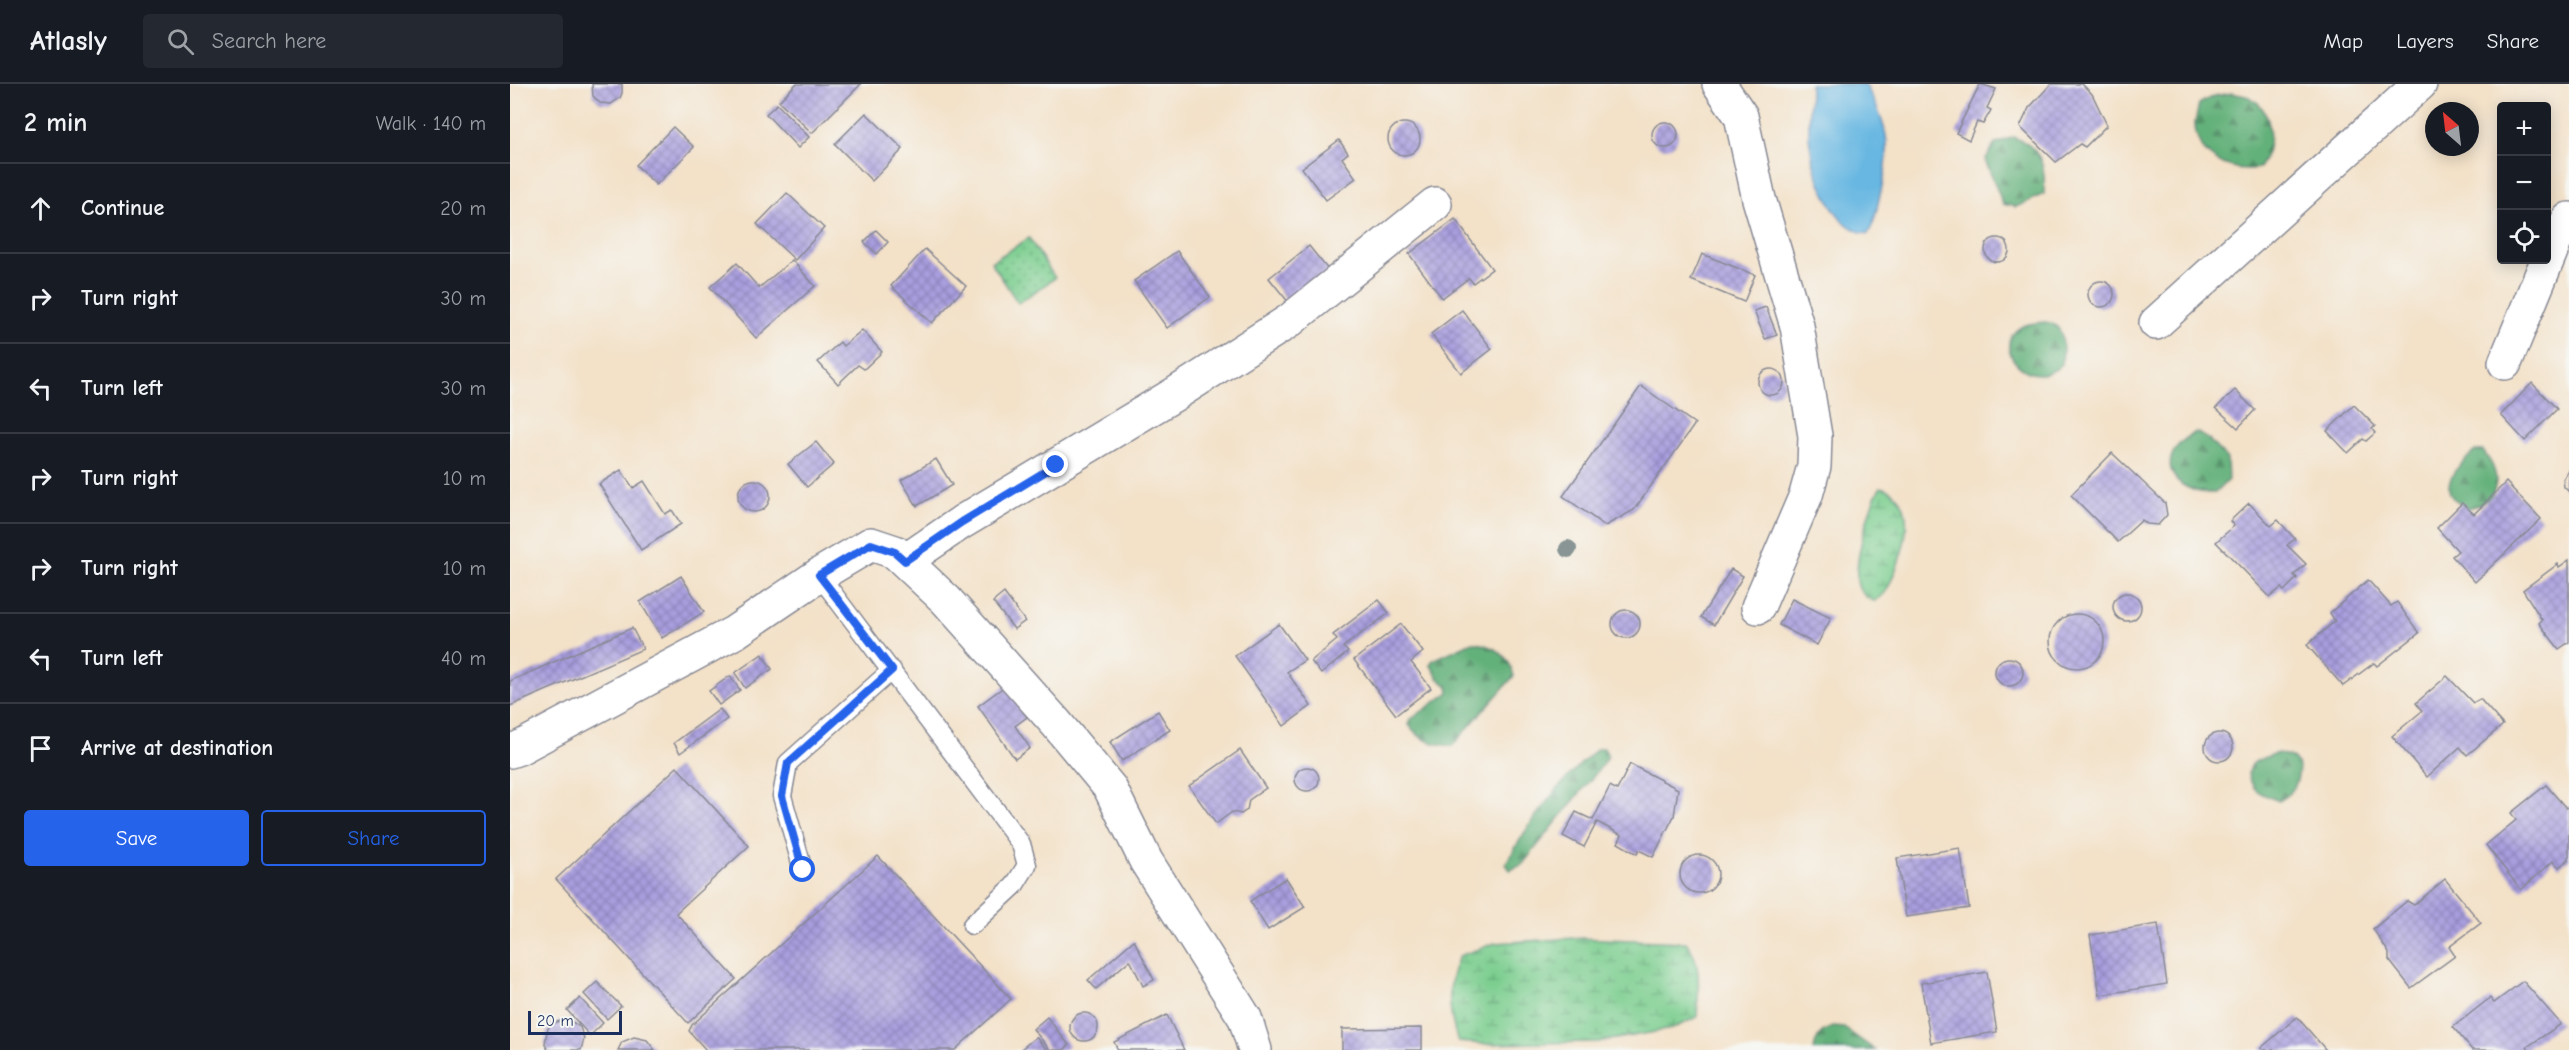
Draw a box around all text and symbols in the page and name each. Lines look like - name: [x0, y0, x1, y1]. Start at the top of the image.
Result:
- search box: [143, 14, 563, 68]
- text: Atlasly: [30, 25, 107, 57]
- icon: search: [164, 25, 197, 58]
- text: Search here: [212, 28, 326, 54]
- text: Map: [2324, 29, 2363, 53]
- text: Layers: [2396, 29, 2454, 53]
- text: Share: [2487, 29, 2539, 53]
- north arrow: [2425, 102, 2479, 156]
- map controls: [2497, 102, 2551, 264]
- button: +: [2497, 102, 2551, 156]
- text: 2 min: [24, 108, 87, 138]
- text: Walk · 140 m: [376, 112, 486, 135]
- button: −: [2497, 156, 2551, 210]
- icon: ahead: [24, 192, 57, 225]
- text: Continue: [81, 195, 164, 221]
- text: 20 m: [440, 197, 486, 220]
- button: locate: [2497, 210, 2551, 264]
- icon: right: [24, 282, 57, 315]
- text: Turn right: [81, 285, 178, 311]
- text: 30 m: [440, 287, 486, 310]
- icon: left: [24, 372, 57, 405]
- text: Turn left: [81, 375, 163, 401]
- text: 30 m: [440, 377, 486, 400]
- route end: [1042, 451, 1068, 477]
- icon: right: [24, 462, 57, 495]
- text: Turn right: [81, 465, 178, 491]
- text: 10 m: [443, 467, 486, 490]
- icon: right: [24, 552, 57, 585]
- text: Turn right: [81, 555, 178, 581]
- text: 10 m: [443, 557, 486, 580]
- icon: left: [24, 642, 57, 675]
- text: Turn left: [81, 645, 163, 671]
- text: 40 m: [441, 647, 486, 670]
- icon: arrive: [24, 732, 57, 765]
- text: Arrive at destination: [81, 735, 273, 761]
- button: Save: [24, 810, 249, 866]
- button: Share: [261, 810, 486, 866]
- route start: [789, 856, 815, 882]
- scale bar: [528, 1008, 622, 1036]
- text: 20 m: [537, 1012, 574, 1030]

